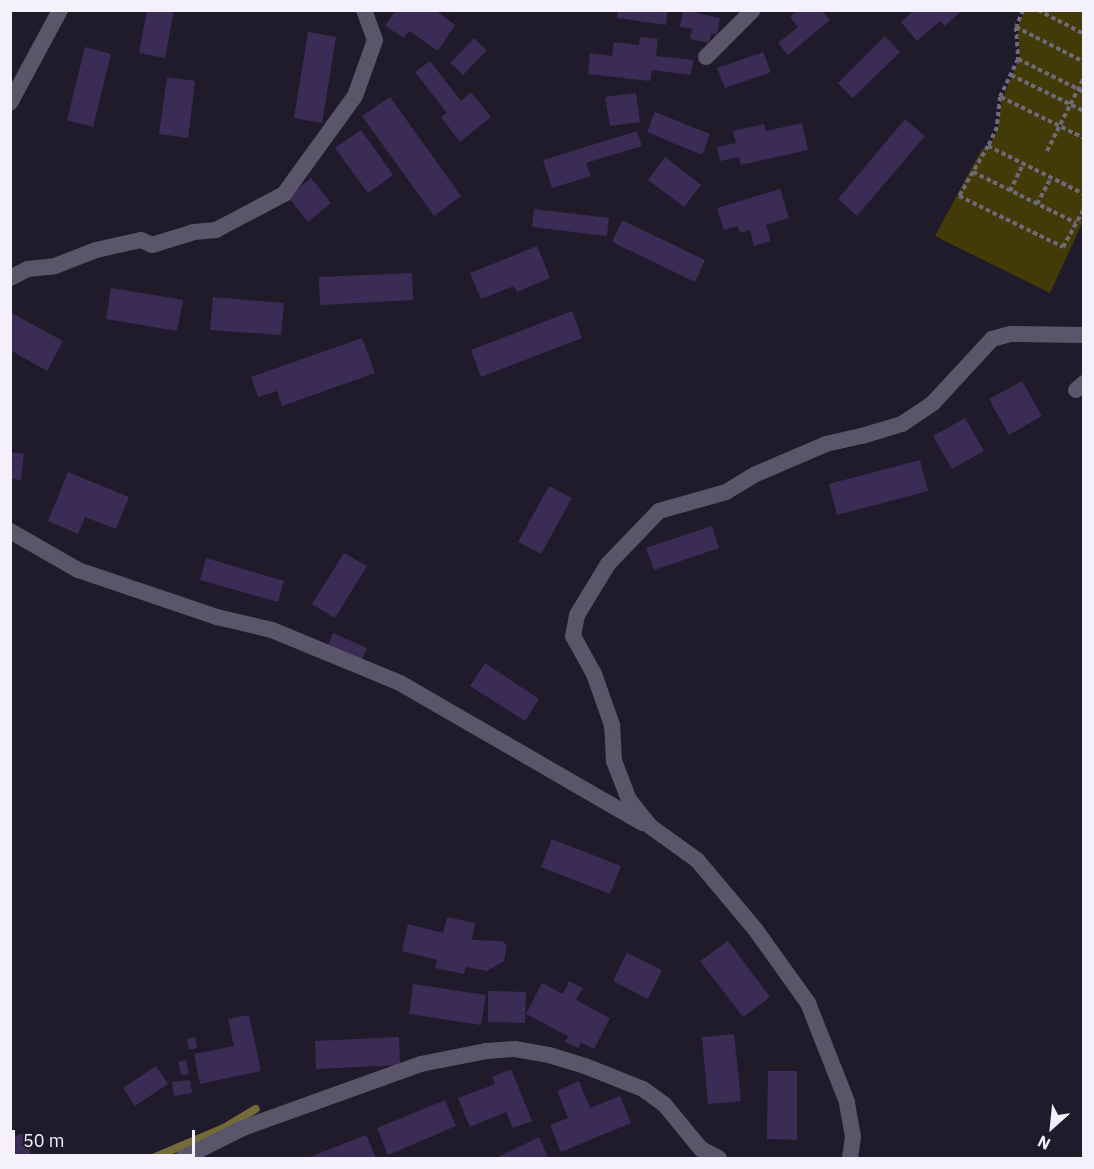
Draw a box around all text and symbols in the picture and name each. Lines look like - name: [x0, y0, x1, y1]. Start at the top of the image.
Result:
- north arrow: [1022, 1097, 1082, 1157]
- scale bar: [15, 1118, 198, 1156]
- text: 50 m: [23, 1129, 65, 1152]
- text: N: [1034, 1131, 1054, 1155]

